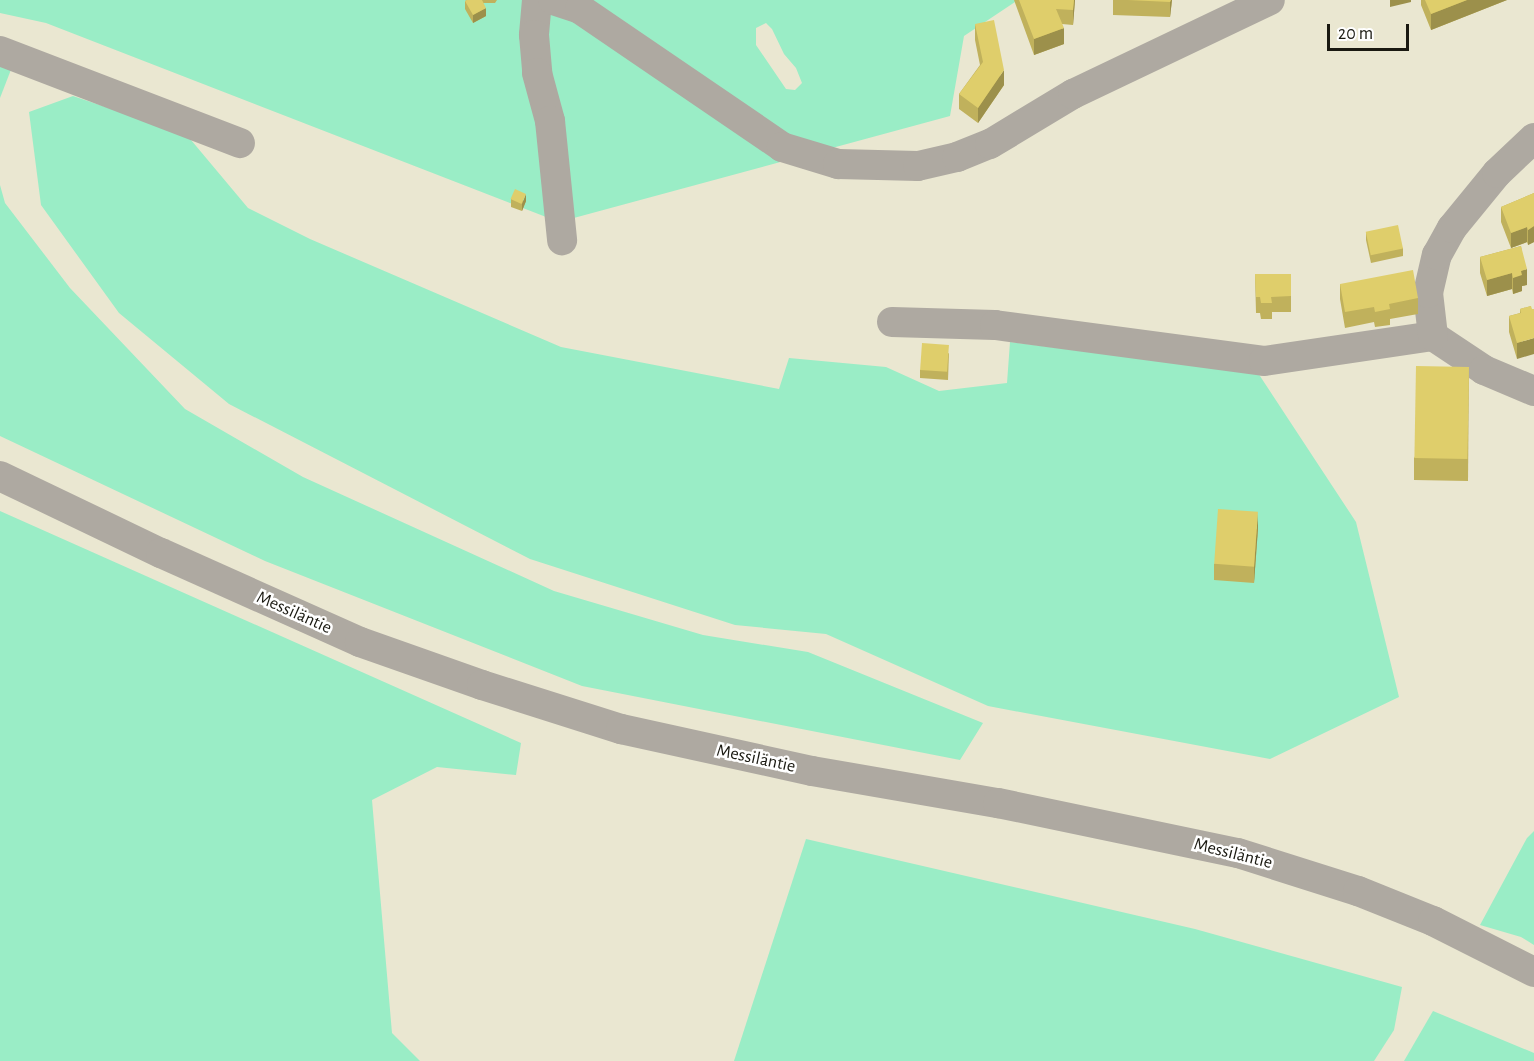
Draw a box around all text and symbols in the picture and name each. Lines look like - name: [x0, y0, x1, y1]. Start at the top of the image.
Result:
- scale bar: [1330, 12, 1412, 50]
- text: 20 m: [1338, 25, 1373, 43]
- street label: Messiläntie: [253, 587, 335, 639]
- street label: Messiläntie: [715, 740, 797, 778]
- street label: Messiläntie: [1192, 834, 1274, 874]

